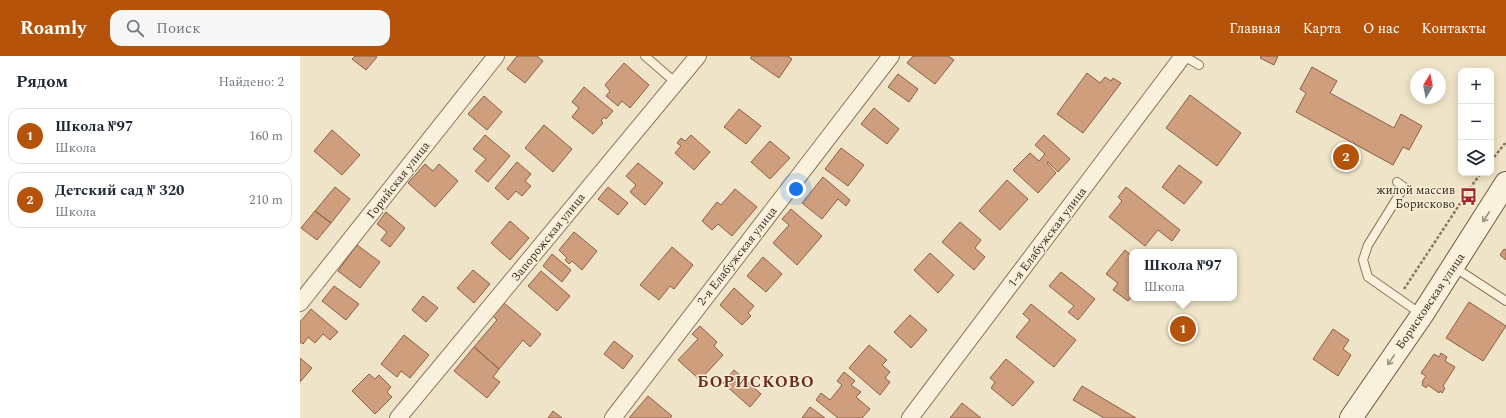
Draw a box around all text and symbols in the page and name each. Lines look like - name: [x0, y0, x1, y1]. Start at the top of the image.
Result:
- search box: [110, 10, 390, 46]
- text: Roamly: [20, 14, 86, 43]
- icon: search: [124, 17, 146, 39]
- text: Поиск: [156, 17, 201, 40]
- text: Главная: [1229, 18, 1281, 39]
- text: Карта: [1303, 18, 1341, 39]
- text: О нас: [1363, 18, 1400, 39]
- text: Контакты: [1422, 18, 1486, 39]
- north arrow: [1410, 68, 1446, 104]
- map controls: [1458, 68, 1494, 176]
- button: +: [1458, 68, 1494, 104]
- text: Рядом: [16, 69, 68, 95]
- text: Найдено: 2: [218, 72, 284, 92]
- button: −: [1458, 104, 1494, 140]
- text: Школа №97: [55, 115, 133, 138]
- text: 1: [26, 126, 34, 146]
- text: 160 m: [249, 126, 283, 146]
- street label: Горийская улица: [362, 137, 435, 223]
- text: Школа: [55, 138, 96, 158]
- button: layers: [1458, 140, 1494, 176]
- pin: 2: [1333, 142, 1359, 172]
- text: Детский сад № 320: [55, 179, 184, 202]
- your location: [786, 179, 806, 199]
- place label: жилой массив Борисково: [1376, 181, 1455, 214]
- street label: 1-я Елабужская улица: [1003, 183, 1092, 291]
- bus stop icon: жилой массив Борисково: [1458, 187, 1478, 207]
- street label: Запорожская улица: [507, 189, 590, 286]
- text: 2: [26, 190, 34, 210]
- text: 210 m: [249, 190, 283, 210]
- text: Школа: [55, 202, 96, 222]
- street label: 2-я Елабужская улица: [693, 203, 782, 310]
- one-way arrow: [1481, 211, 1490, 222]
- popup: [1129, 249, 1237, 301]
- street label: Борисковская улица: [1391, 249, 1470, 353]
- text: Школа №97: [1144, 254, 1222, 277]
- text: Школа: [1144, 277, 1185, 297]
- pin: 1: [1170, 314, 1196, 344]
- one-way arrow: [1387, 354, 1395, 365]
- district label: БОРИСКОВО: [697, 370, 815, 394]

